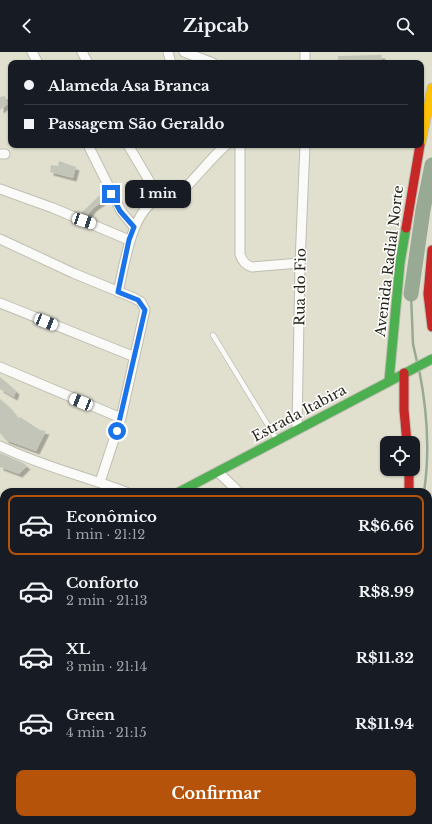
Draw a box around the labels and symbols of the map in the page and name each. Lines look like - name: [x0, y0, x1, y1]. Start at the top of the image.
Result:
- callout: 1 min: [125, 180, 191, 208]
- street label: Avenida Radial Norte: [371, 184, 407, 339]
- route end: [102, 185, 120, 203]
- car: [71, 212, 97, 230]
- street label: Rua do Fio: [290, 248, 310, 326]
- car: [33, 312, 59, 332]
- street label: Estrada Itabira: [249, 380, 349, 445]
- car: [68, 392, 94, 412]
- route start: [108, 422, 126, 440]

